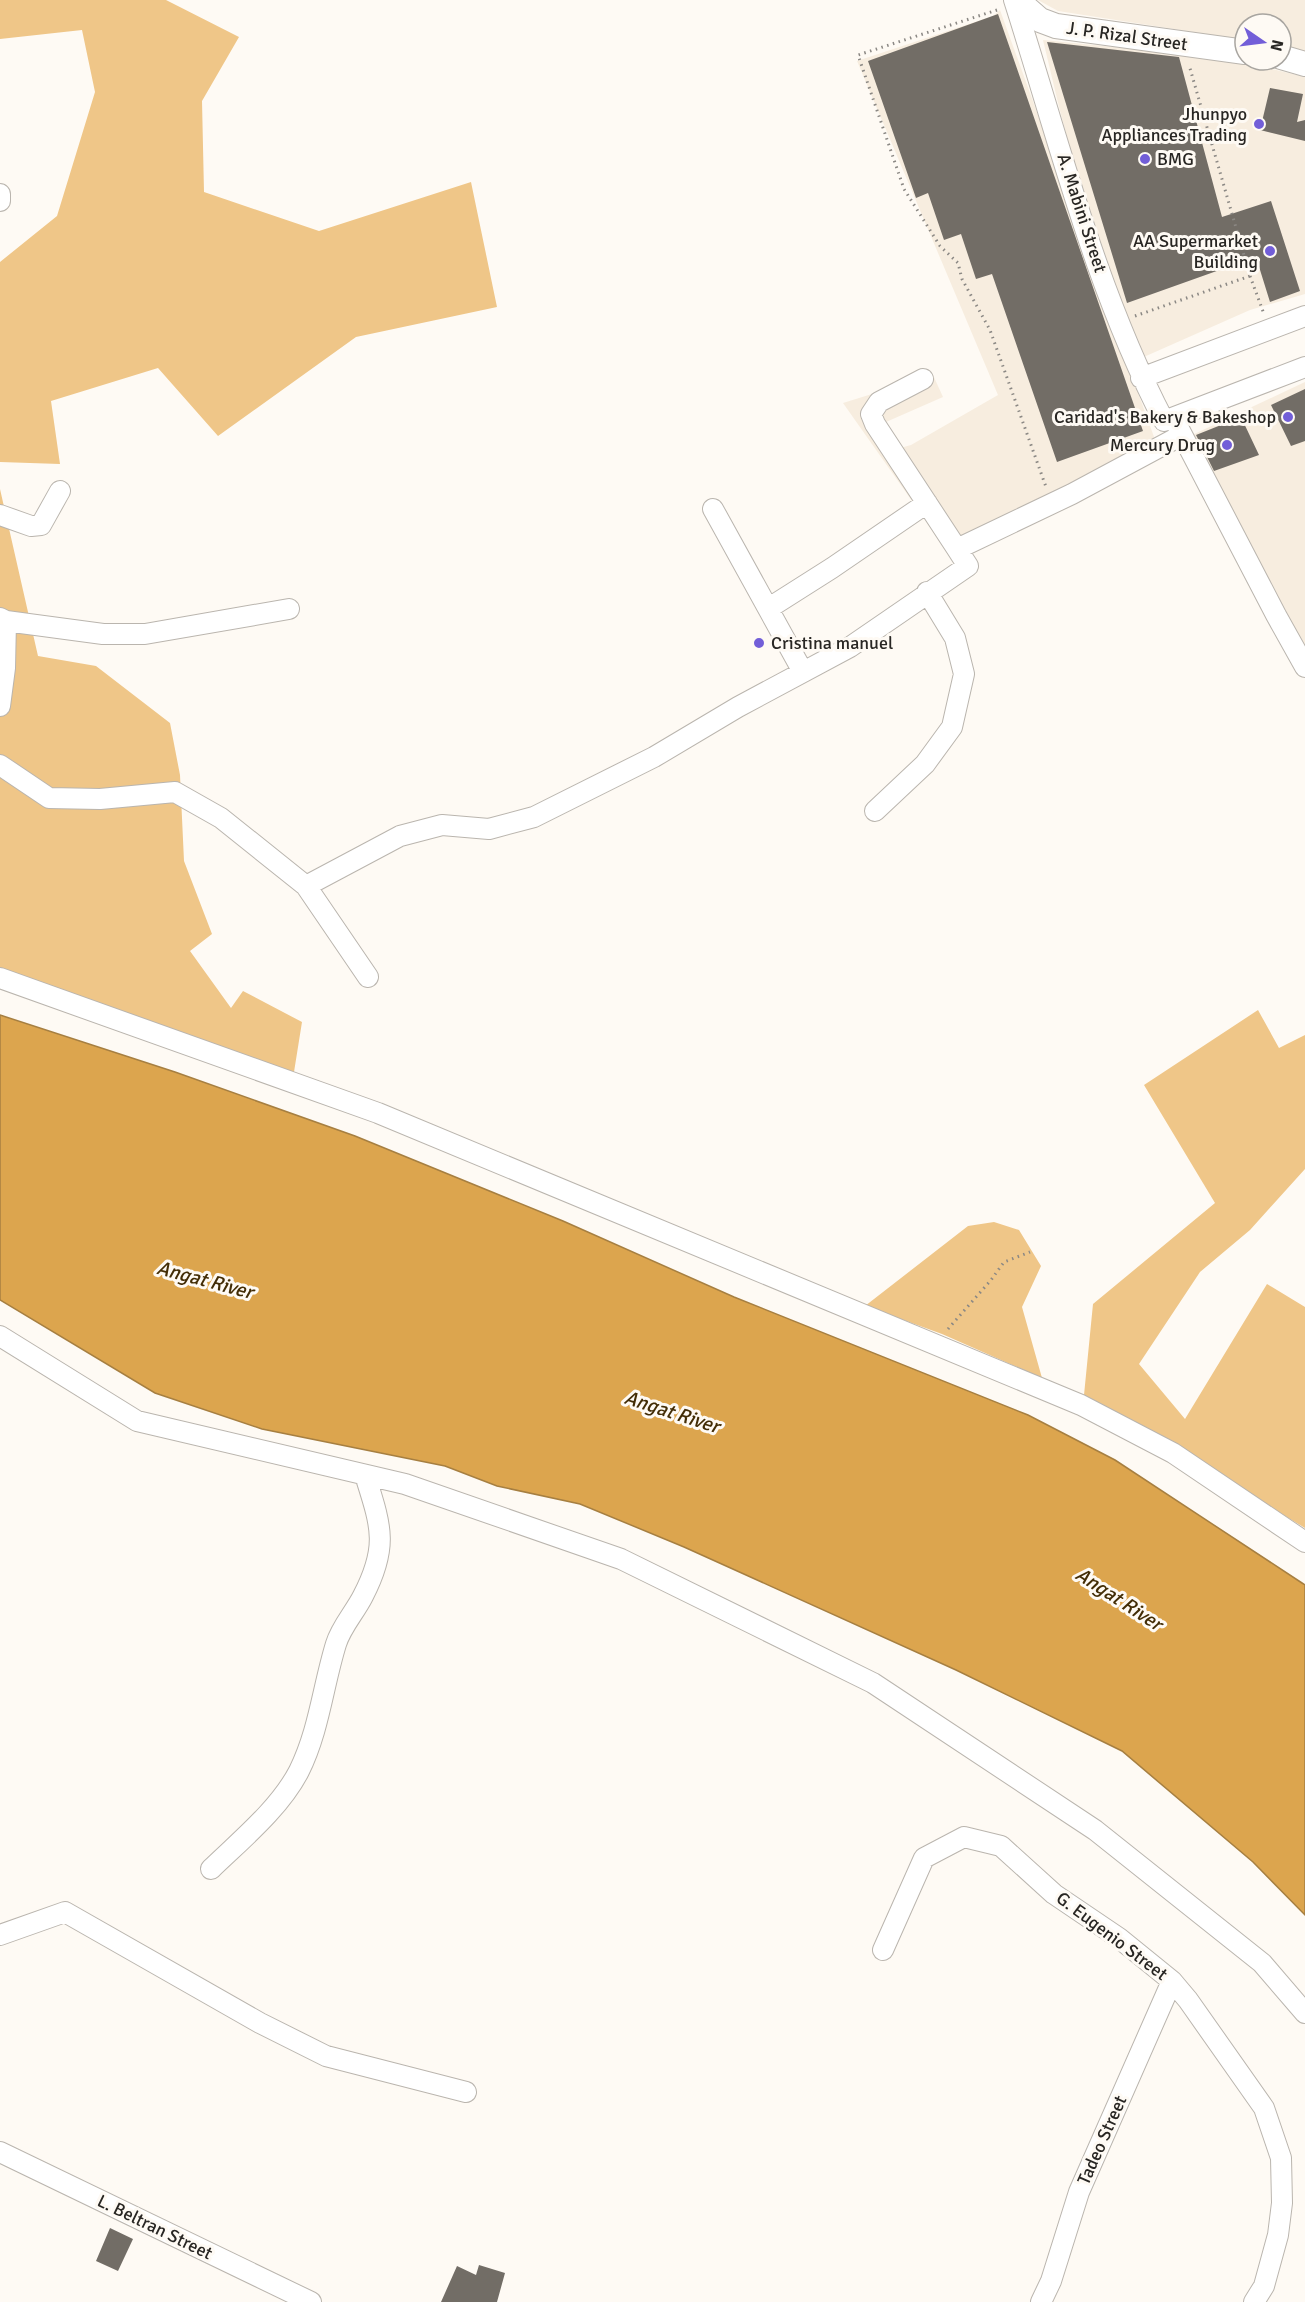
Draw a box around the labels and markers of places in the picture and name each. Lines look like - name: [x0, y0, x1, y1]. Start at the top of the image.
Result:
- place label: Jhunpyo Appliances Trading: [1101, 103, 1247, 146]
- marker: Jhunpyo Appliances Trading: [1252, 117, 1266, 131]
- place label: BMG: [1157, 148, 1194, 170]
- marker: BMG: [1138, 152, 1152, 166]
- place label: AA Supermarket Building: [1133, 230, 1258, 273]
- marker: AA Supermarket Building: [1263, 244, 1277, 258]
- place label: Caridad's Bakery & Bakeshop: [1054, 406, 1276, 428]
- marker: Caridad's Bakery & Bakeshop: [1281, 410, 1295, 424]
- place label: Mercury Drug: [1110, 434, 1215, 456]
- marker: Mercury Drug: [1220, 438, 1234, 452]
- place label: Cristina manuel: [771, 632, 893, 654]
- marker: Cristina manuel: [752, 636, 766, 650]

